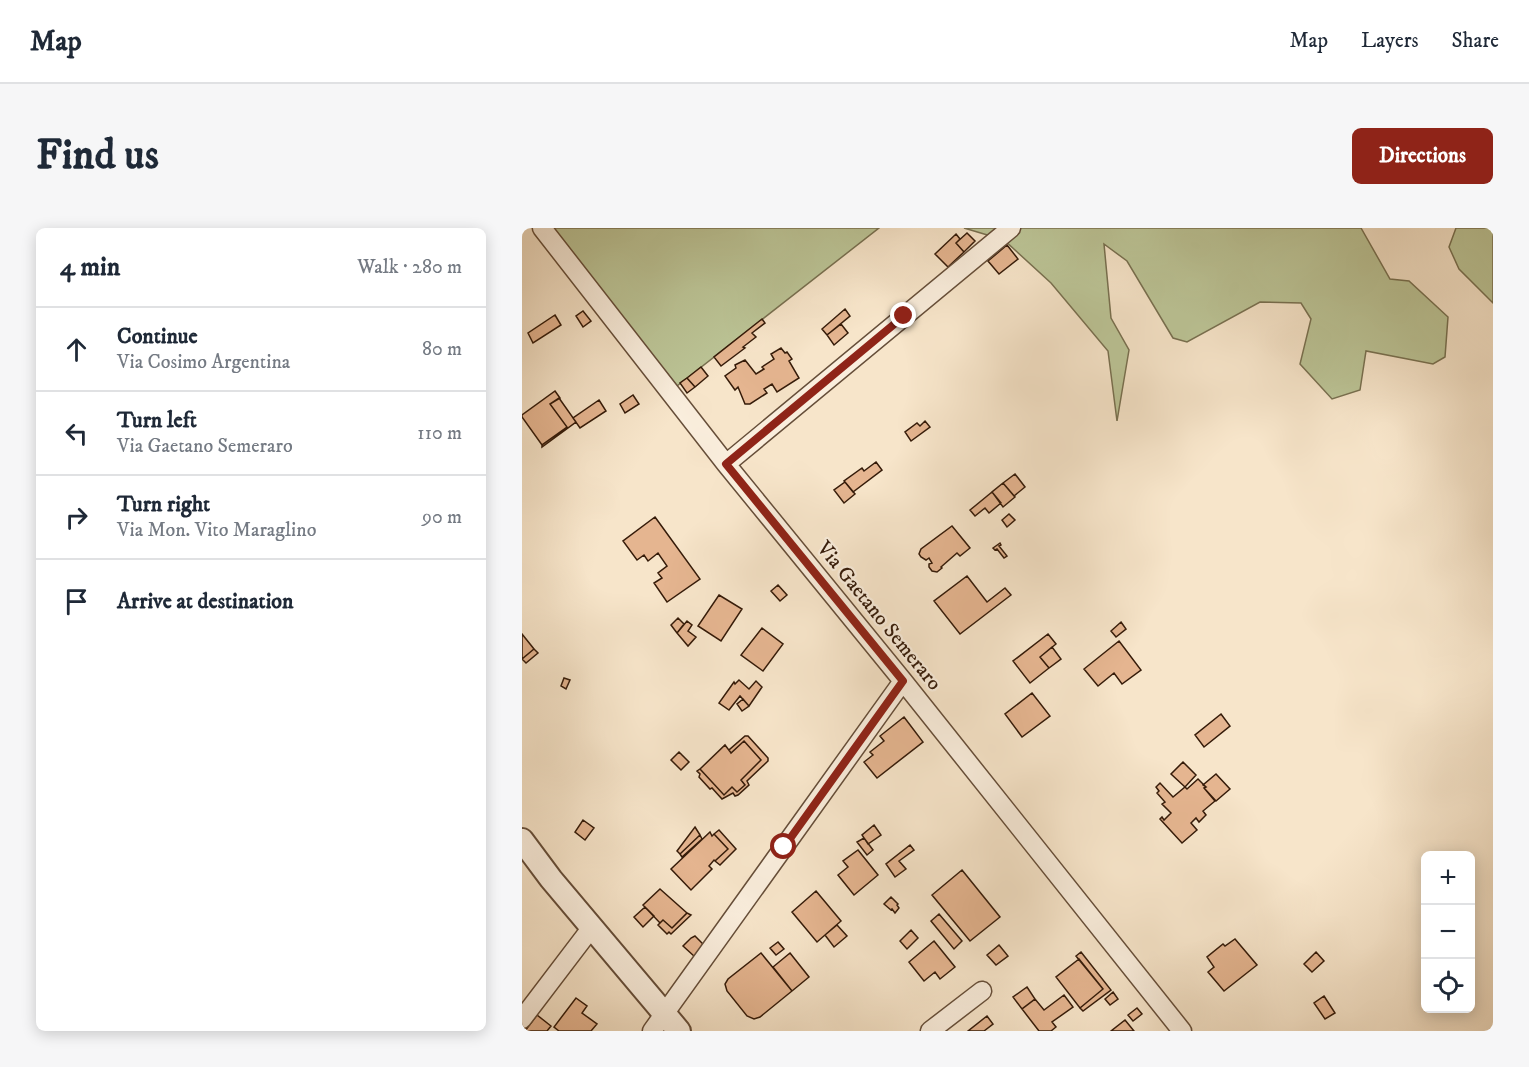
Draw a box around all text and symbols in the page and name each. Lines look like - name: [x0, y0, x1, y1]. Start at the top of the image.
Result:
- text: Map: [30, 24, 82, 59]
- text: Map: [1289, 28, 1328, 54]
- text: Layers: [1361, 28, 1419, 54]
- text: Share: [1452, 28, 1499, 54]
- button: Directions: [1352, 128, 1493, 184]
- text: Find us: [36, 130, 159, 182]
- text: 4 min: [60, 251, 120, 284]
- text: Walk · 280 m: [357, 255, 462, 280]
- route end: [890, 302, 916, 328]
- text: Continue: [117, 323, 198, 350]
- icon: ahead: [60, 333, 93, 366]
- text: 80 m: [422, 337, 462, 362]
- text: Via Cosimo Argentina: [117, 350, 290, 375]
- text: Turn left: [117, 407, 197, 434]
- icon: left: [60, 417, 93, 450]
- text: 110 m: [417, 421, 462, 446]
- text: Via Gaetano Semeraro: [117, 434, 293, 459]
- text: Turn right: [117, 491, 210, 518]
- icon: right: [60, 501, 93, 534]
- text: 90 m: [422, 505, 462, 530]
- text: Via Mon. Vito Maraglino: [117, 518, 316, 543]
- street label: Via Gaetano Semeraro: [810, 535, 947, 696]
- icon: arrive: [60, 585, 93, 618]
- text: Arrive at destination: [117, 588, 294, 615]
- route start: [770, 833, 796, 859]
- map controls: [1421, 851, 1475, 1013]
- button: +: [1421, 851, 1475, 905]
- button: −: [1421, 905, 1475, 959]
- button: locate: [1421, 959, 1475, 1013]

